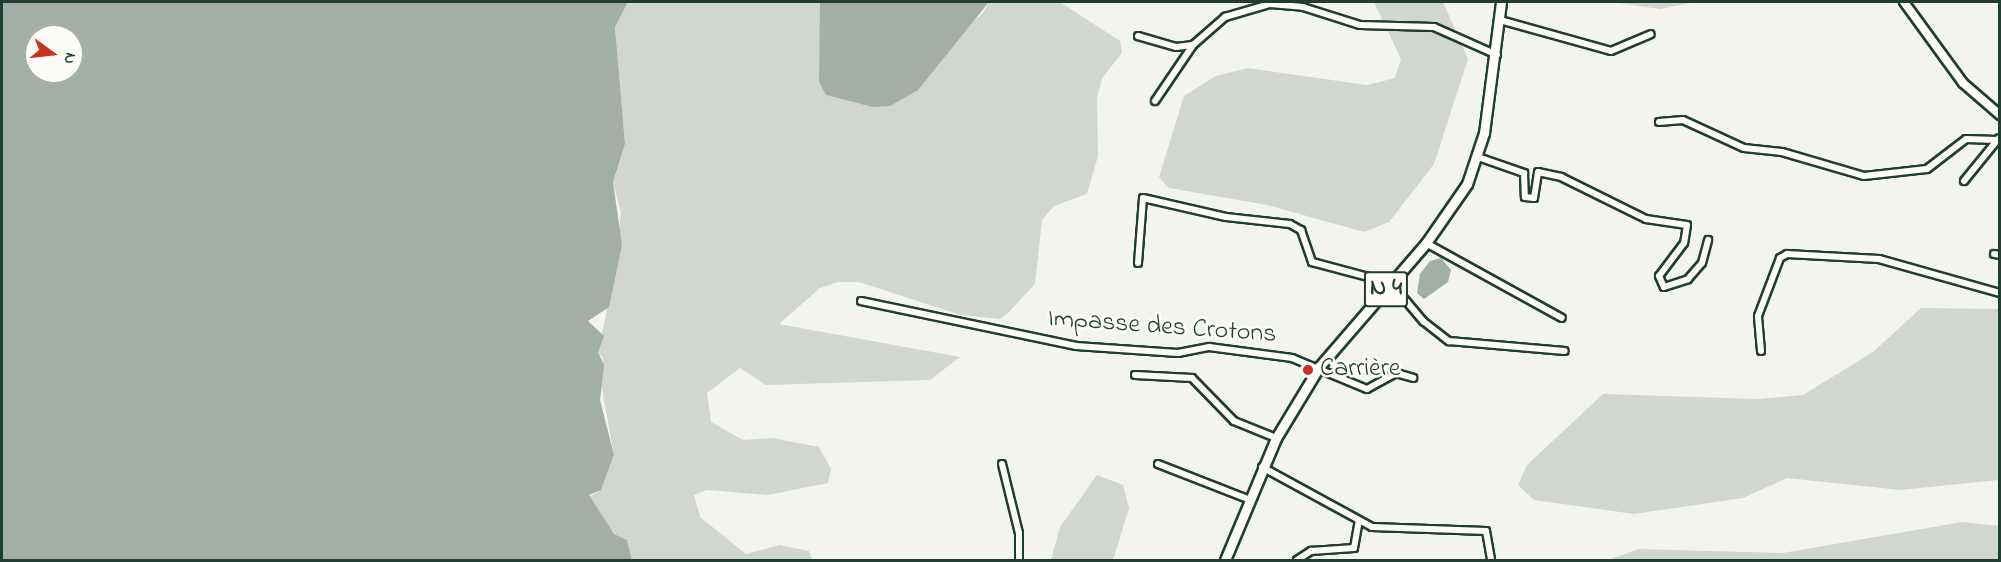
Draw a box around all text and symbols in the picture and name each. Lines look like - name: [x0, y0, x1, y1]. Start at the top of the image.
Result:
- north arrow: [24, 24, 84, 84]
- text: N: [56, 50, 82, 66]
- road number: N 4: [1364, 268, 1408, 310]
- street label: Impasse des Crotons: [1047, 304, 1277, 352]
- place label: Carrière: [1320, 354, 1400, 386]
- marker: Carrière: [1301, 363, 1315, 377]

